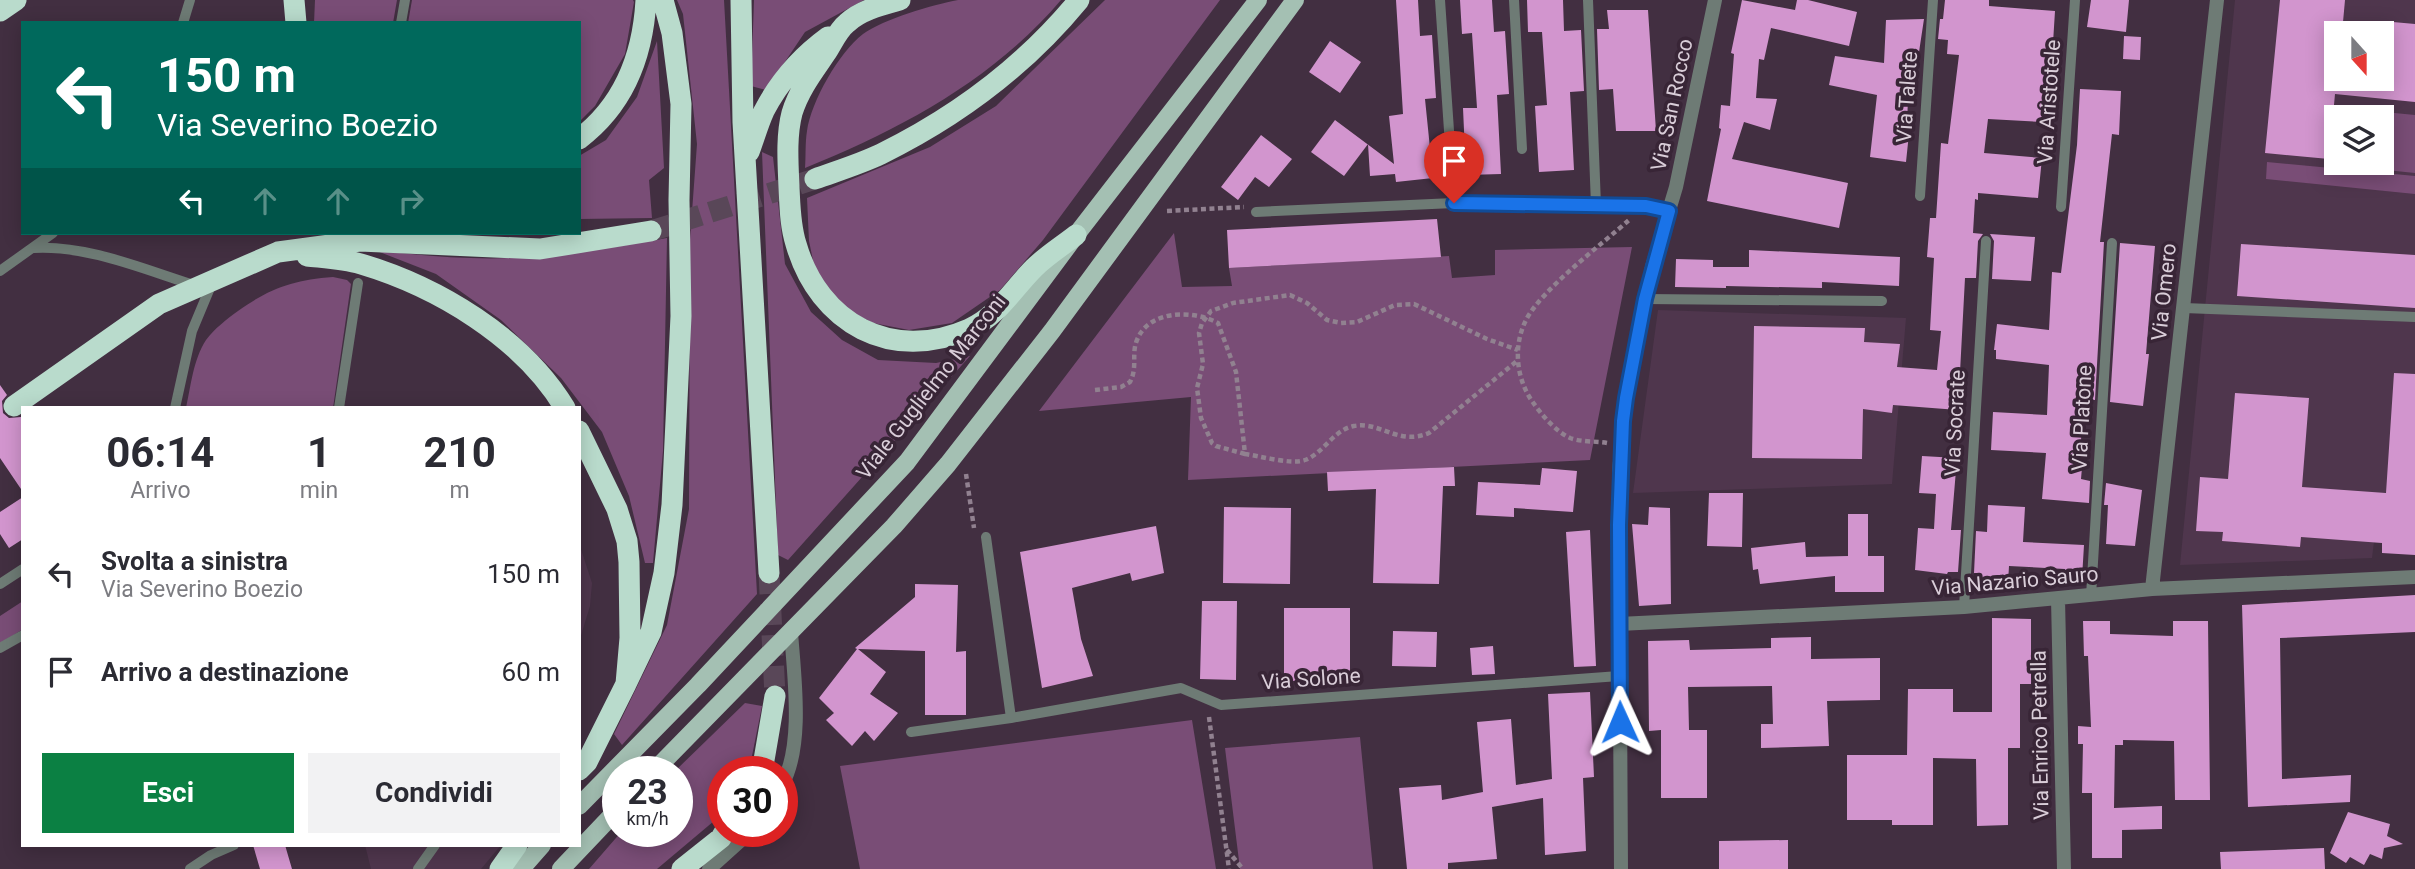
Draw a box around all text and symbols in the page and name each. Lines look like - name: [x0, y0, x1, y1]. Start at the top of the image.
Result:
- north arrow: [2324, 21, 2394, 91]
- map controls: [2324, 21, 2394, 175]
- street label: Via San Rocco: [1646, 37, 1698, 173]
- street label: Via Aristotele: [2033, 39, 2065, 165]
- text: 150 m: [157, 47, 296, 104]
- icon: left: [42, 49, 133, 140]
- street label: Via Talete: [1892, 50, 1922, 144]
- button: layers: [2324, 105, 2394, 175]
- text: Via Severino Boezio: [157, 106, 438, 144]
- pin: [1424, 131, 1484, 203]
- icon: arrive: [1435, 142, 1473, 180]
- icon: left: [173, 182, 211, 220]
- icon: ahead: [246, 182, 284, 220]
- icon: ahead: [319, 182, 357, 220]
- icon: right: [392, 182, 430, 220]
- street label: Via Omero: [2147, 242, 2181, 342]
- street label: Viale Guglielmo Marconi: [852, 290, 1010, 484]
- street label: Via Platone: [2067, 364, 2097, 472]
- street label: Via Socrate: [1940, 369, 1970, 477]
- text: 06:14: [106, 428, 214, 477]
- text: 1: [307, 428, 331, 477]
- text: 210: [423, 428, 496, 477]
- text: Arrivo: [130, 477, 191, 504]
- text: min: [300, 477, 338, 504]
- text: m: [450, 477, 470, 504]
- text: Svolta a sinistra: [101, 546, 288, 576]
- icon: left: [42, 555, 80, 593]
- text: 150 m: [487, 559, 560, 589]
- street label: Via Nazario Sauro: [1931, 562, 2099, 600]
- text: Via Severino Boezio: [101, 576, 303, 603]
- street label: Via Enrico Petrella: [2027, 650, 2053, 820]
- icon: arrive: [42, 653, 80, 691]
- text: Arrivo a destinazione: [101, 657, 348, 687]
- text: 60 m: [502, 657, 560, 687]
- street label: Via Solone: [1261, 664, 1361, 694]
- position arrow: [1583, 685, 1657, 759]
- button: Esci: [42, 753, 294, 833]
- button: Condividi: [308, 753, 560, 833]
- speed limit sign: 30: [707, 756, 798, 847]
- text: 23: [627, 772, 668, 813]
- text: km/h: [626, 808, 669, 829]

